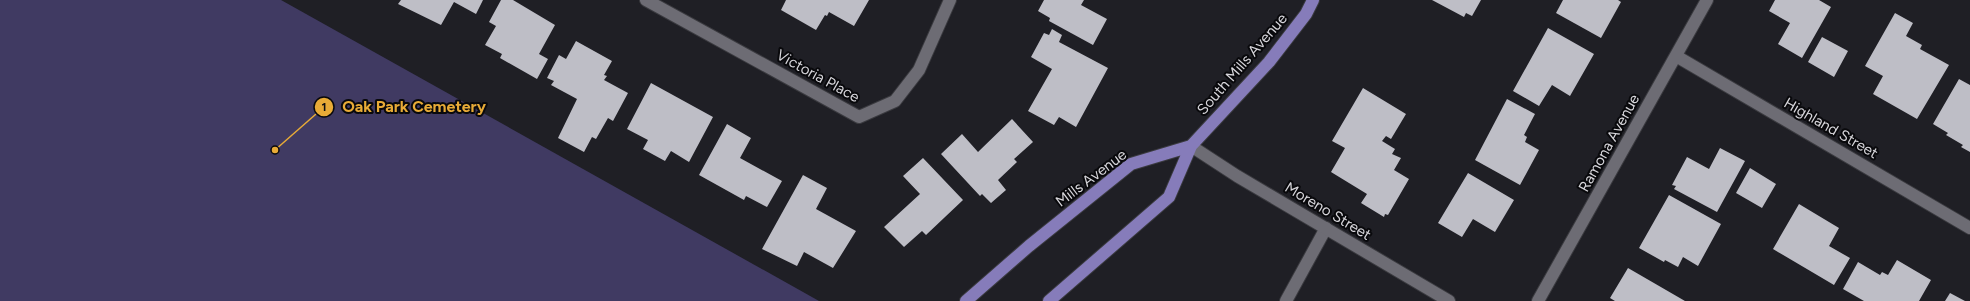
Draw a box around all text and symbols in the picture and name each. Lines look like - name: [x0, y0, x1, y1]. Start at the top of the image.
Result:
- street label: South Mills Avenue: [1193, 10, 1291, 118]
- street label: Victoria Place: [773, 46, 863, 106]
- street label: Ramona Avenue: [1575, 91, 1643, 195]
- callout: Oak Park Cemetery: [314, 93, 494, 121]
- street label: Highland Street: [1781, 94, 1882, 162]
- text: Oak Park Cemetery: [342, 97, 487, 116]
- text: 1: [321, 100, 327, 114]
- street label: Mills Avenue: [1052, 145, 1130, 211]
- street label: Moreno Street: [1282, 178, 1375, 244]

